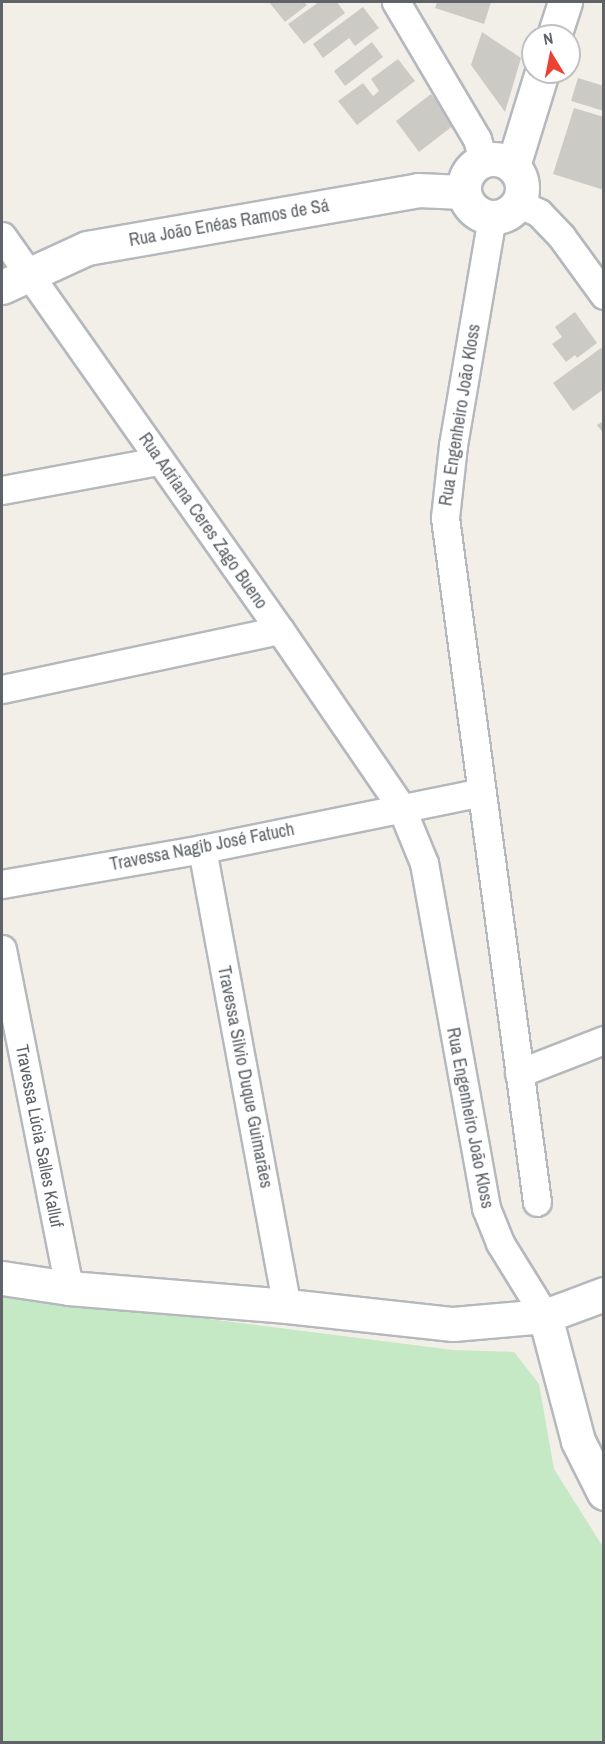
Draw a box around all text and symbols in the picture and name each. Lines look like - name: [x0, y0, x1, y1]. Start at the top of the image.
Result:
- north arrow: [521, 24, 581, 84]
- text: N: [542, 27, 555, 50]
- street label: Rua João Enéas Ramos de Sá: [127, 195, 331, 251]
- street label: Rua Engenheiro João Kloss: [435, 323, 485, 507]
- street label: Rua Adriana Ceres Zago Bueno: [134, 428, 272, 614]
- street label: Travessa Nagib José Fatuch: [108, 819, 296, 875]
- street label: Travessa Silvio Duque Guimarães: [213, 964, 277, 1190]
- street label: Rua Engenheiro João Kloss: [442, 1026, 498, 1210]
- street label: Travessa Lúcia Salles Kalluf: [11, 1043, 67, 1229]

